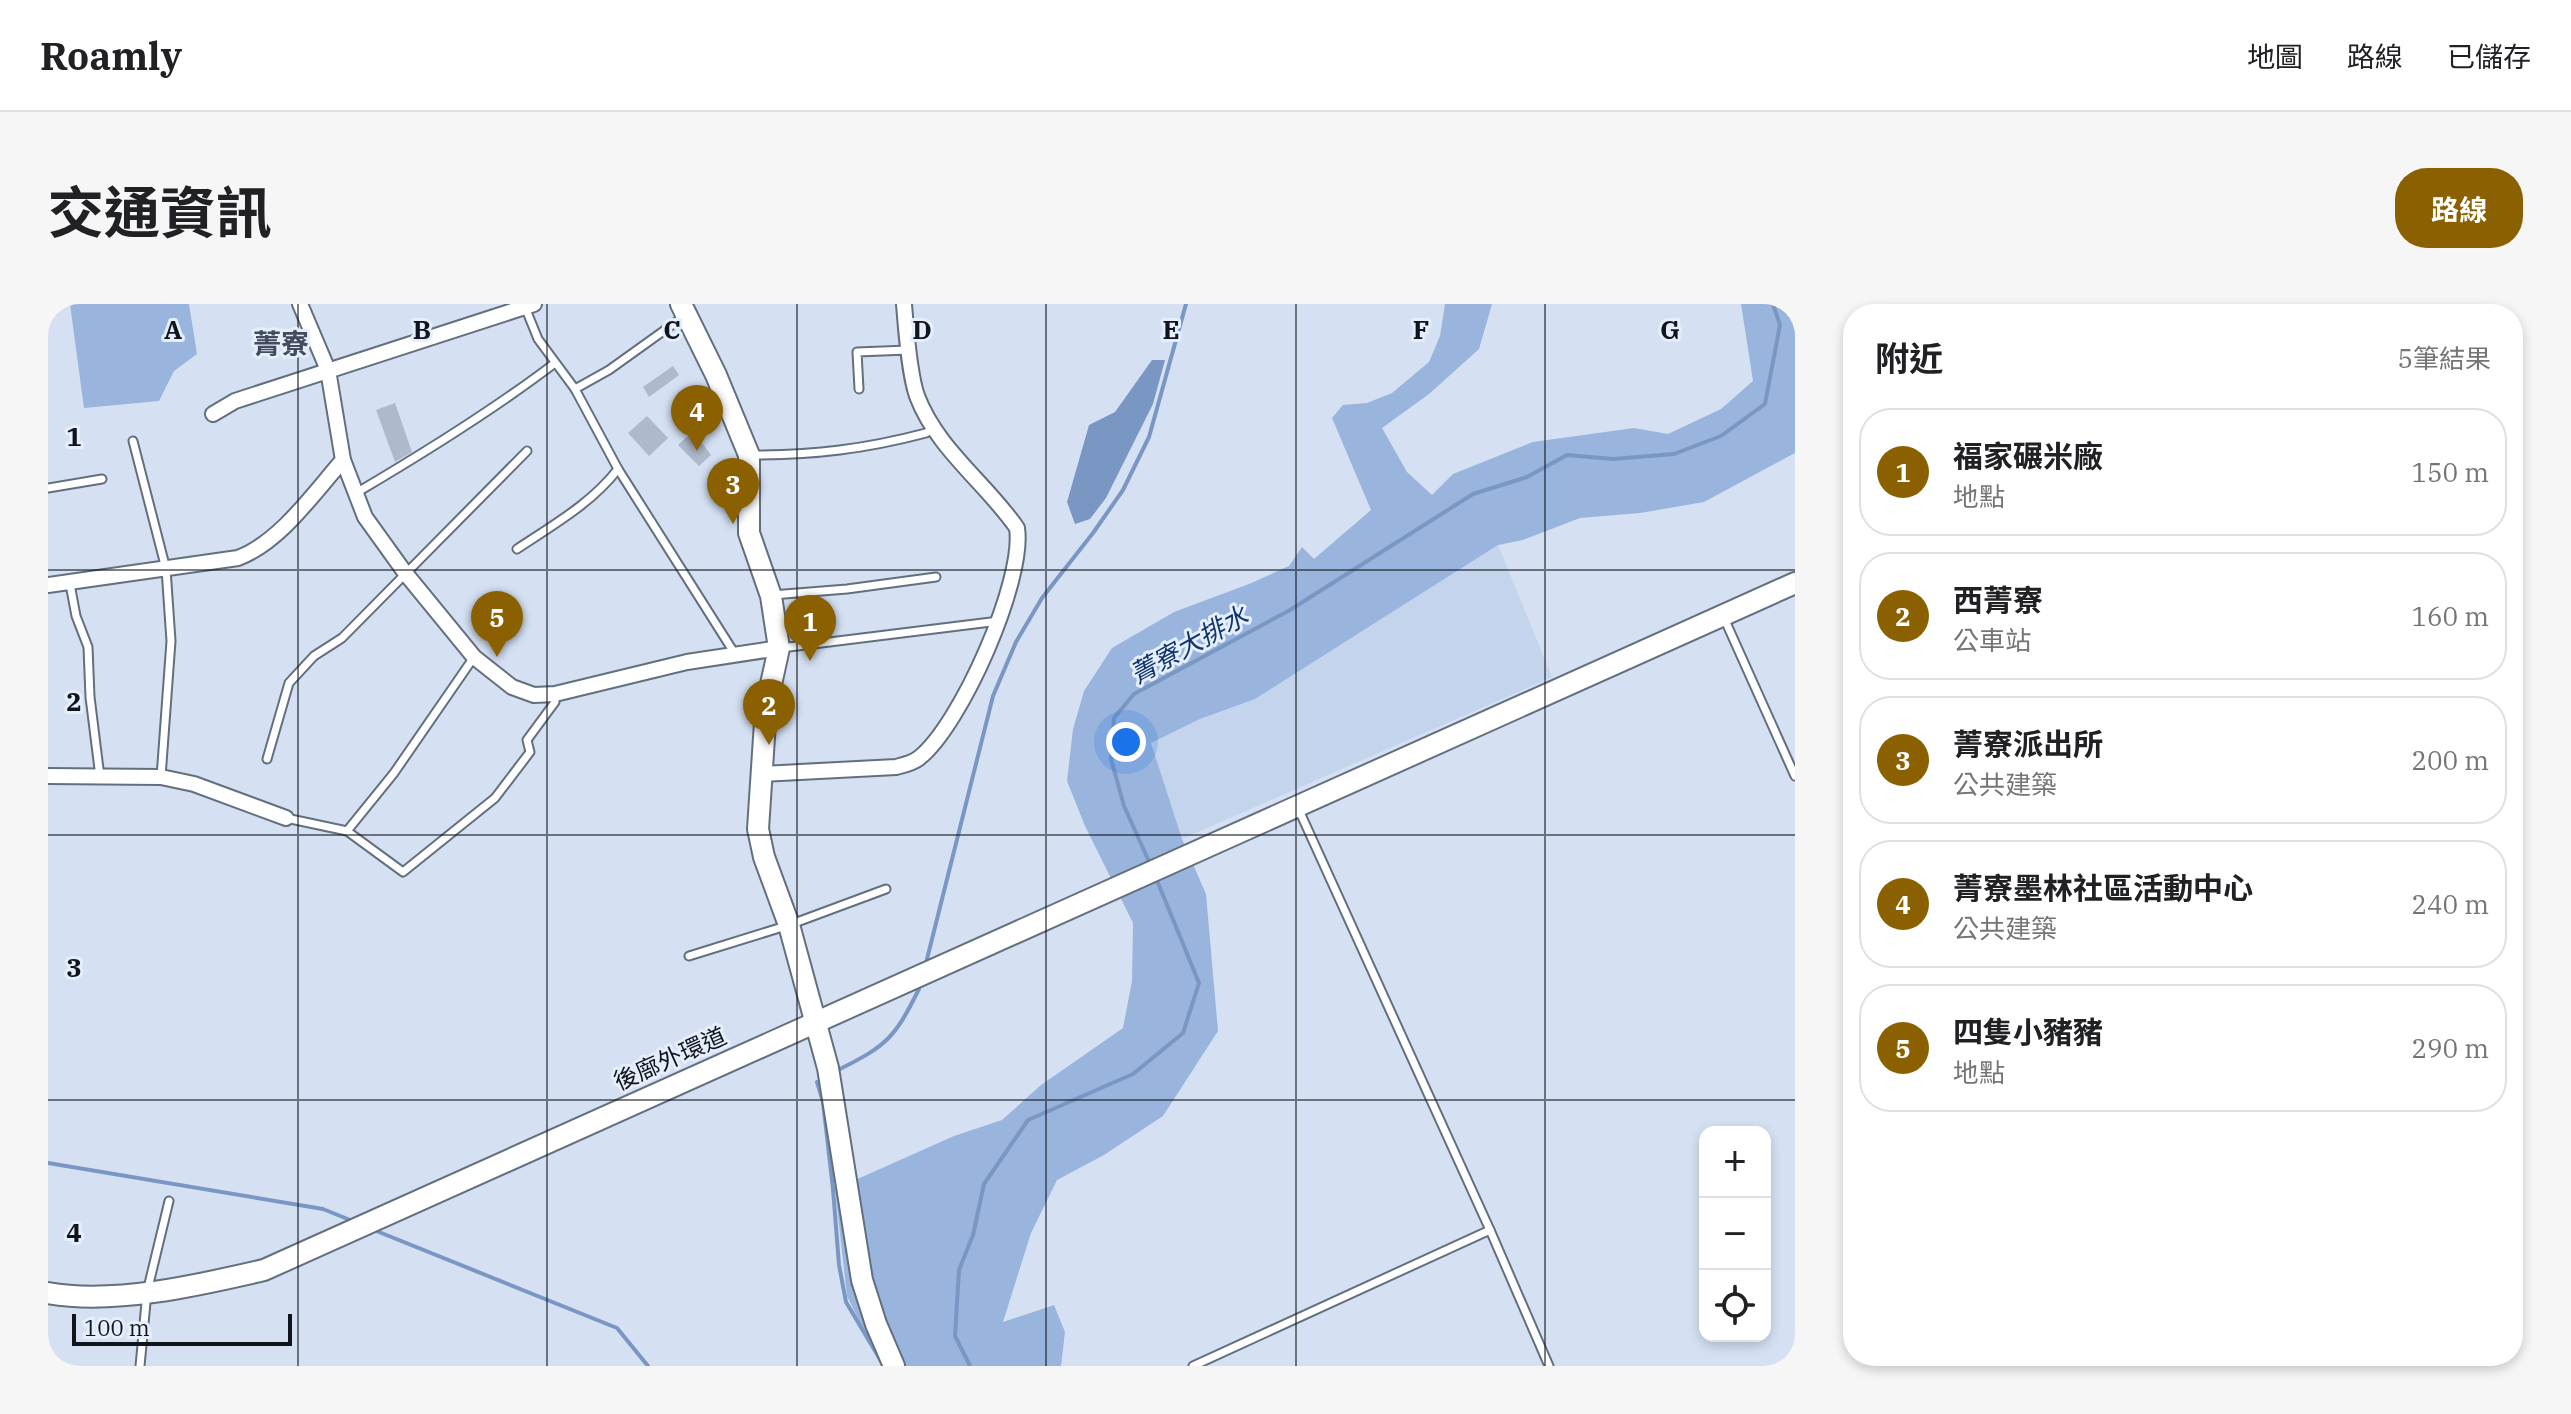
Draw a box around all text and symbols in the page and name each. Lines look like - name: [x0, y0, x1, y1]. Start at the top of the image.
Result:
- text: Roamly: [40, 31, 182, 80]
- text: 地圖: [2247, 38, 2303, 75]
- text: 路線: [2347, 38, 2403, 75]
- text: 已儲存: [2447, 38, 2531, 75]
- button: 路線: [2395, 168, 2523, 248]
- text: 交通資訊: [48, 176, 272, 248]
- text: A: [164, 312, 182, 346]
- text: B: [413, 312, 431, 346]
- text: C: [663, 312, 681, 346]
- text: D: [912, 312, 932, 346]
- text: E: [1162, 312, 1180, 346]
- text: F: [1413, 312, 1429, 346]
- text: G: [1660, 312, 1680, 346]
- district label: 菁寮: [253, 325, 309, 362]
- text: 附近: [1875, 336, 1943, 380]
- text: 5筆結果: [2397, 341, 2491, 375]
- pin: 4: [671, 385, 723, 451]
- text: 1: [66, 419, 82, 453]
- text: 福家碾米廠: [1953, 436, 2103, 475]
- text: 1: [1895, 455, 1911, 489]
- text: 150 m: [2411, 455, 2489, 489]
- pin: 3: [707, 458, 759, 524]
- text: 地點: [1953, 479, 2005, 513]
- text: 西菁寮: [1953, 580, 2043, 619]
- pin: 5: [471, 591, 523, 657]
- pin: 1: [784, 595, 836, 661]
- water label: 菁寮大排水: [1123, 597, 1254, 691]
- text: 2: [1895, 599, 1911, 633]
- text: 160 m: [2411, 599, 2489, 633]
- text: 公車站: [1953, 623, 2031, 657]
- pin: 2: [743, 679, 795, 745]
- text: 2: [66, 684, 82, 718]
- your location: [1106, 722, 1146, 762]
- text: 菁寮派出所: [1953, 724, 2103, 763]
- text: 3: [1895, 743, 1911, 777]
- text: 200 m: [2411, 743, 2489, 777]
- text: 公共建築: [1953, 767, 2057, 801]
- text: 菁寮墨林社區活動中心: [1953, 868, 2253, 907]
- text: 4: [1895, 887, 1911, 921]
- text: 240 m: [2411, 887, 2489, 921]
- text: 公共建築: [1953, 911, 2057, 945]
- text: 3: [66, 950, 82, 984]
- text: 四隻小豬豬: [1953, 1012, 2103, 1051]
- street label: 後廍外環道: [608, 1019, 731, 1097]
- text: 5: [1895, 1031, 1911, 1065]
- text: 290 m: [2411, 1031, 2489, 1065]
- text: 地點: [1953, 1055, 2005, 1089]
- map controls: [1699, 1126, 1771, 1342]
- button: +: [1699, 1126, 1771, 1198]
- button: −: [1699, 1198, 1771, 1270]
- text: 4: [66, 1215, 82, 1249]
- button: locate: [1699, 1270, 1771, 1342]
- scale bar: [72, 1310, 292, 1346]
- text: 100 m: [84, 1313, 150, 1342]

